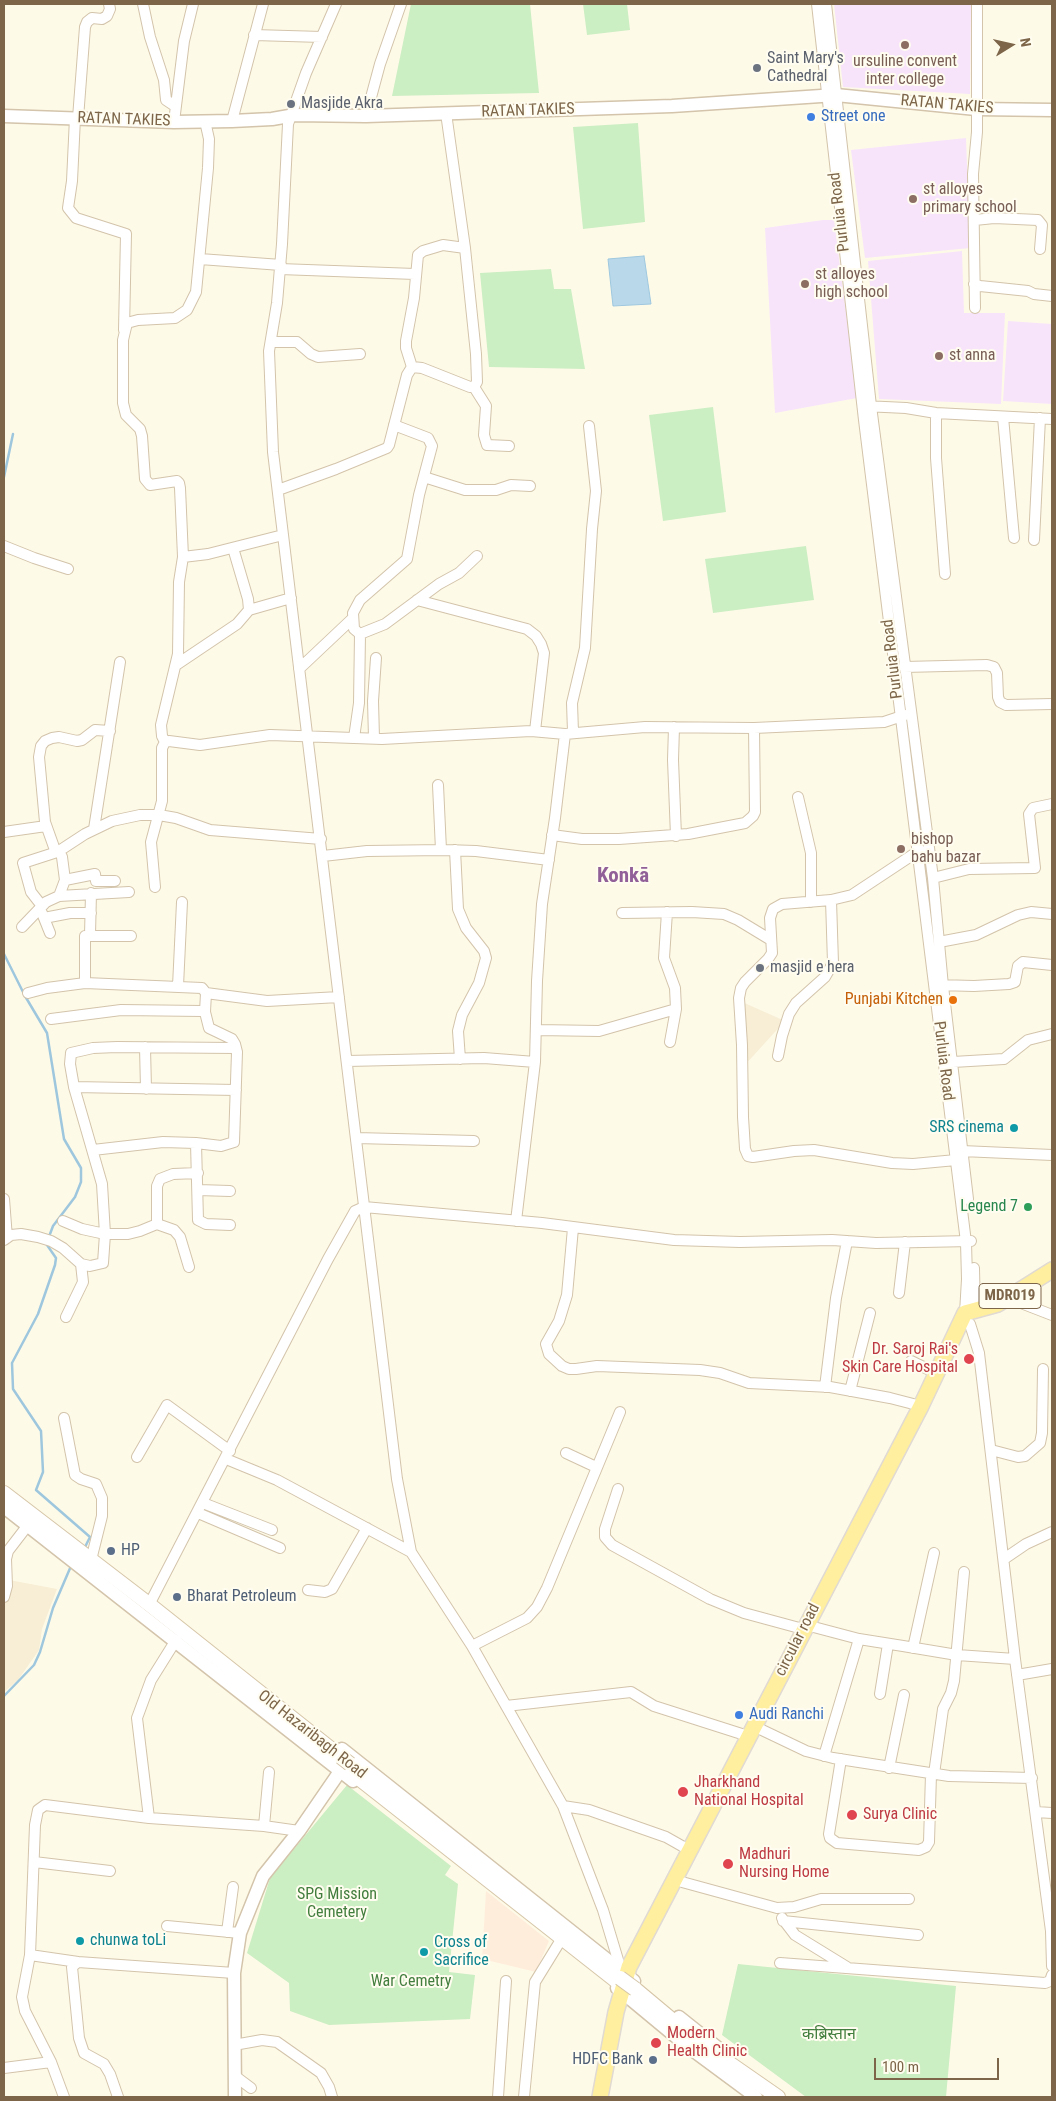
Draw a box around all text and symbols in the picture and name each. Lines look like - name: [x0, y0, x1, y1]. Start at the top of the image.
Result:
- north arrow: [986, 20, 1036, 70]
- text: N: [1017, 37, 1034, 48]
- marker: ursuline convent inter college: [899, 39, 911, 51]
- place label: Saint Mary's Cathedral: [767, 49, 844, 87]
- place label: ursuline convent inter college: [853, 52, 957, 90]
- marker: Saint Mary's Cathedral: [751, 62, 763, 74]
- street label: RATAN TAKIES: [900, 91, 994, 119]
- place label: Masjide Akra: [301, 94, 383, 114]
- marker: Masjide Akra: [285, 98, 297, 110]
- street label: RATAN TAKIES: [481, 100, 575, 122]
- place label: Street one: [821, 107, 885, 127]
- street label: RATAN TAKIES: [77, 109, 171, 131]
- marker: Street one: [805, 111, 817, 123]
- street label: Purluia Road: [826, 171, 854, 253]
- place label: st alloyes primary school: [923, 180, 1017, 218]
- marker: st alloyes primary school: [907, 193, 919, 205]
- place label: st alloyes high school: [815, 265, 888, 303]
- marker: st alloyes high school: [799, 278, 811, 290]
- place label: st anna: [949, 346, 996, 366]
- marker: st anna: [933, 350, 945, 362]
- street label: Purluia Road: [879, 618, 907, 700]
- place label: bishop bahu bazar: [911, 830, 981, 868]
- marker: bishop bahu bazar: [895, 843, 907, 855]
- district label: Konkā: [597, 864, 649, 890]
- place label: masjid e hera: [770, 958, 854, 978]
- marker: masjid e hera: [754, 962, 766, 974]
- place label: Punjabi Kitchen: [845, 990, 943, 1010]
- marker: Punjabi Kitchen: [947, 994, 959, 1006]
- street label: Purluia Road: [929, 1020, 957, 1102]
- place label: SRS cinema: [929, 1118, 1004, 1138]
- marker: SRS cinema: [1008, 1122, 1020, 1134]
- place label: Legend 7: [960, 1197, 1018, 1217]
- marker: Legend 7: [1022, 1201, 1034, 1213]
- road number: MDR019: [979, 1284, 1041, 1308]
- place label: Dr. Saroj Rai's Skin Care Hospital: [842, 1340, 958, 1378]
- marker: Dr. Saroj Rai's Skin Care Hospital: [962, 1352, 976, 1366]
- place label: HP: [121, 1541, 140, 1561]
- marker: HP: [105, 1545, 117, 1557]
- place label: Bharat Petroleum: [187, 1587, 296, 1607]
- marker: Bharat Petroleum: [171, 1591, 183, 1603]
- street label: circular road: [771, 1600, 825, 1680]
- street label: Old Hazaribagh Road: [254, 1687, 370, 1783]
- place label: Audi Ranchi: [749, 1705, 824, 1725]
- marker: Audi Ranchi: [733, 1709, 745, 1721]
- place label: Jharkhand National Hospital: [694, 1773, 804, 1811]
- marker: Jharkhand National Hospital: [676, 1785, 690, 1799]
- place label: Surya Clinic: [863, 1805, 937, 1825]
- marker: Surya Clinic: [845, 1808, 859, 1822]
- place label: Madhuri Nursing Home: [739, 1845, 829, 1883]
- marker: Madhuri Nursing Home: [721, 1857, 735, 1871]
- park label: SPG Mission Cemetery: [297, 1885, 377, 1923]
- place label: chunwa toLi: [90, 1931, 166, 1951]
- place label: Cross of Sacrifice: [434, 1933, 489, 1971]
- marker: chunwa toLi: [74, 1935, 86, 1947]
- marker: Cross of Sacrifice: [418, 1946, 430, 1958]
- park label: War Cemetry: [371, 1972, 451, 1992]
- place label: Modern Health Clinic: [667, 2024, 747, 2062]
- park label: कब्रिस्तान: [802, 2025, 856, 2045]
- marker: Modern Health Clinic: [649, 2036, 663, 2050]
- scale bar: [876, 2048, 1001, 2080]
- place label: HDFC Bank: [572, 2050, 643, 2070]
- marker: HDFC Bank: [647, 2054, 659, 2066]
- text: 100 m: [882, 2058, 919, 2076]

